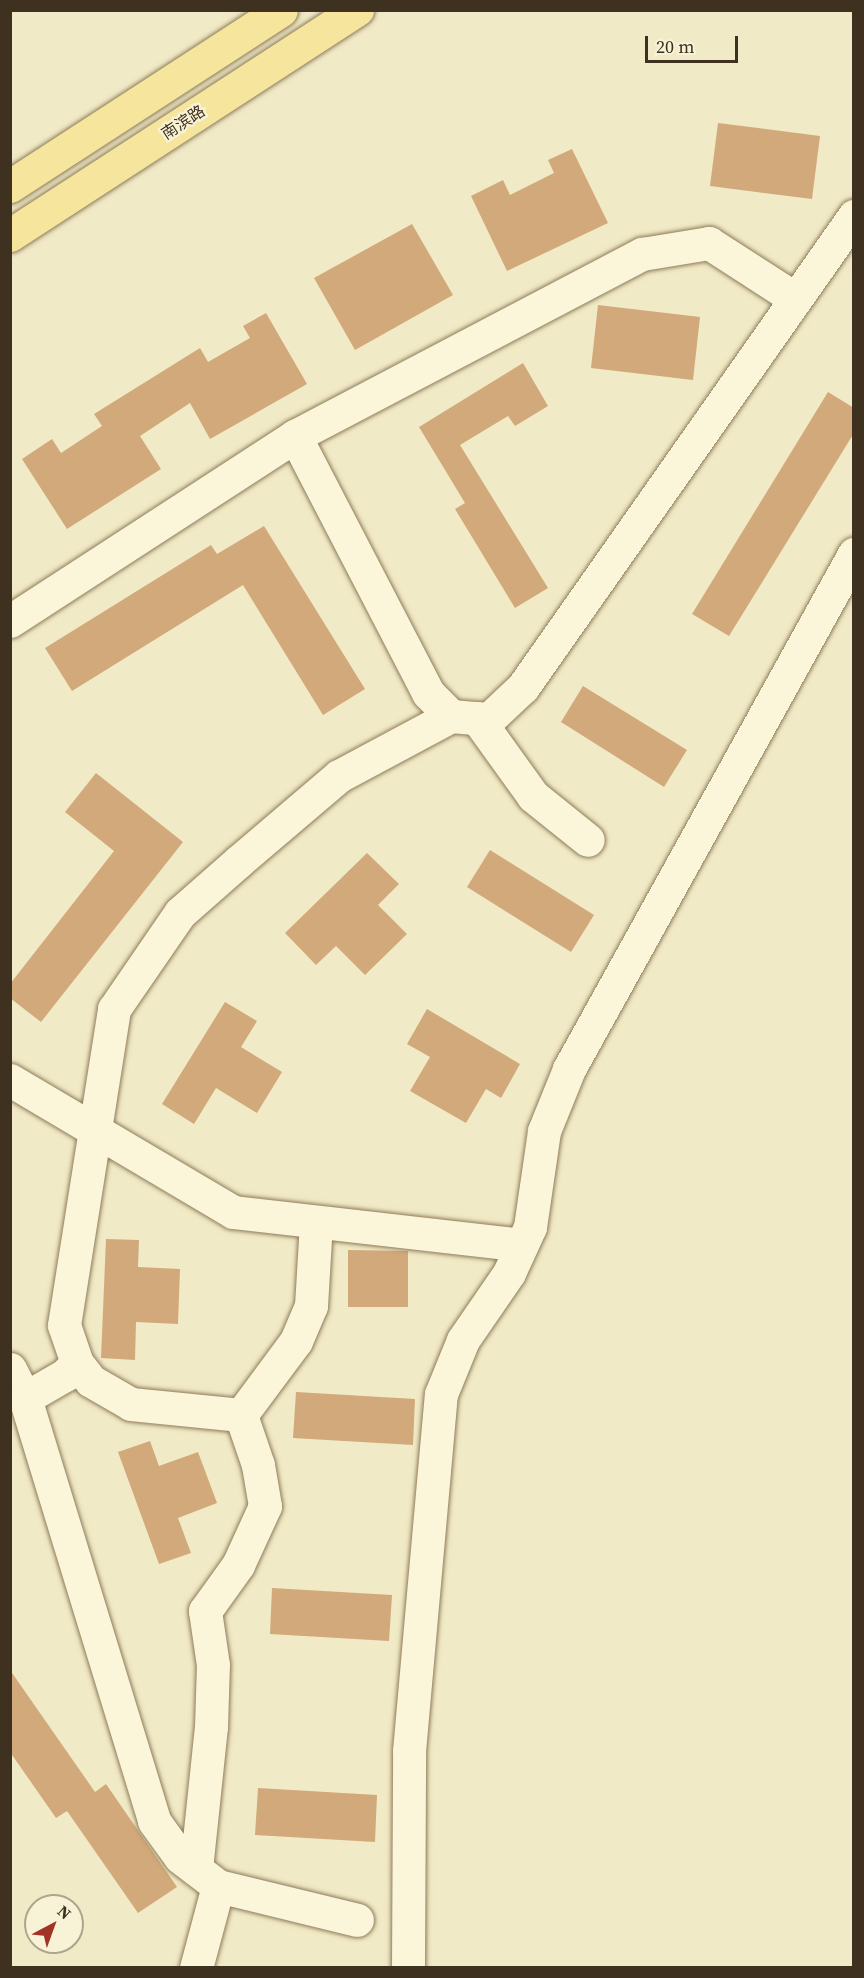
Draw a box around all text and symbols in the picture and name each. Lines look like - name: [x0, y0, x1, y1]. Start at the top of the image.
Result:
- scale bar: [648, 24, 741, 62]
- text: 20 m: [656, 34, 694, 59]
- street label: 南滨路: [158, 101, 208, 143]
- north arrow: [24, 1894, 84, 1954]
- text: N: [53, 1900, 76, 1924]

